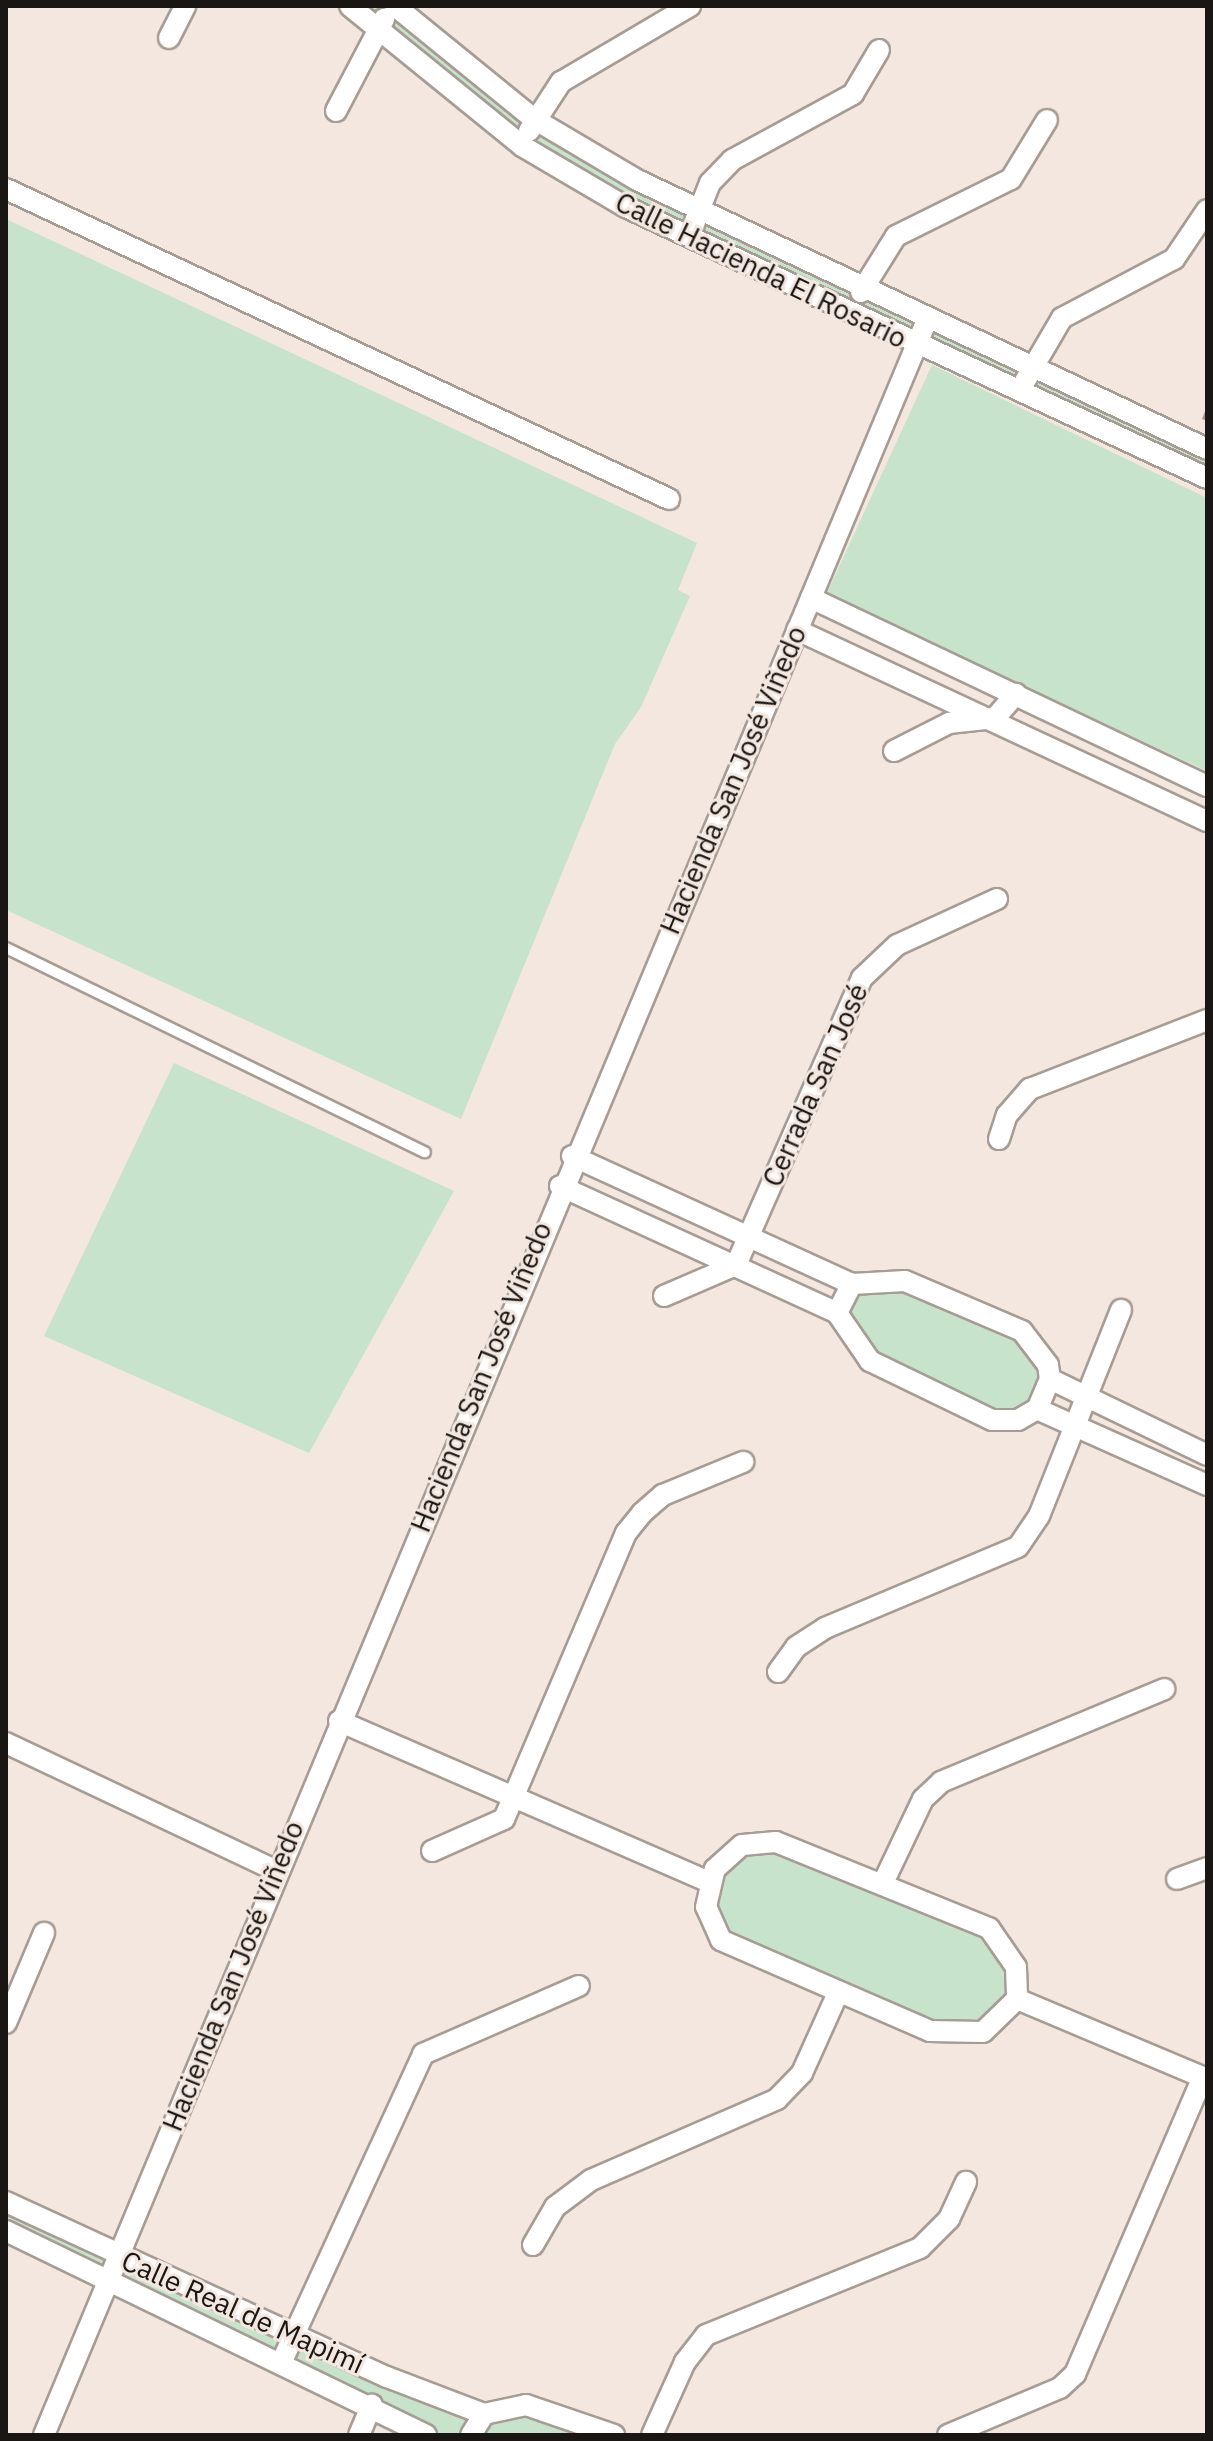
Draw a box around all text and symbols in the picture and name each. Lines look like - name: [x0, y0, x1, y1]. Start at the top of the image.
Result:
- street label: Calle Hacienda El Rosario: [610, 185, 912, 355]
- street label: Hacienda San José Viñedo: [653, 621, 813, 939]
- street label: Cerrada San José: [755, 978, 875, 1192]
- street label: Hacienda San José Viñedo: [403, 1217, 559, 1537]
- street label: Hacienda San José Viñedo: [155, 1816, 311, 2136]
- street label: Calle Real de Mapimí: [116, 2243, 370, 2381]

